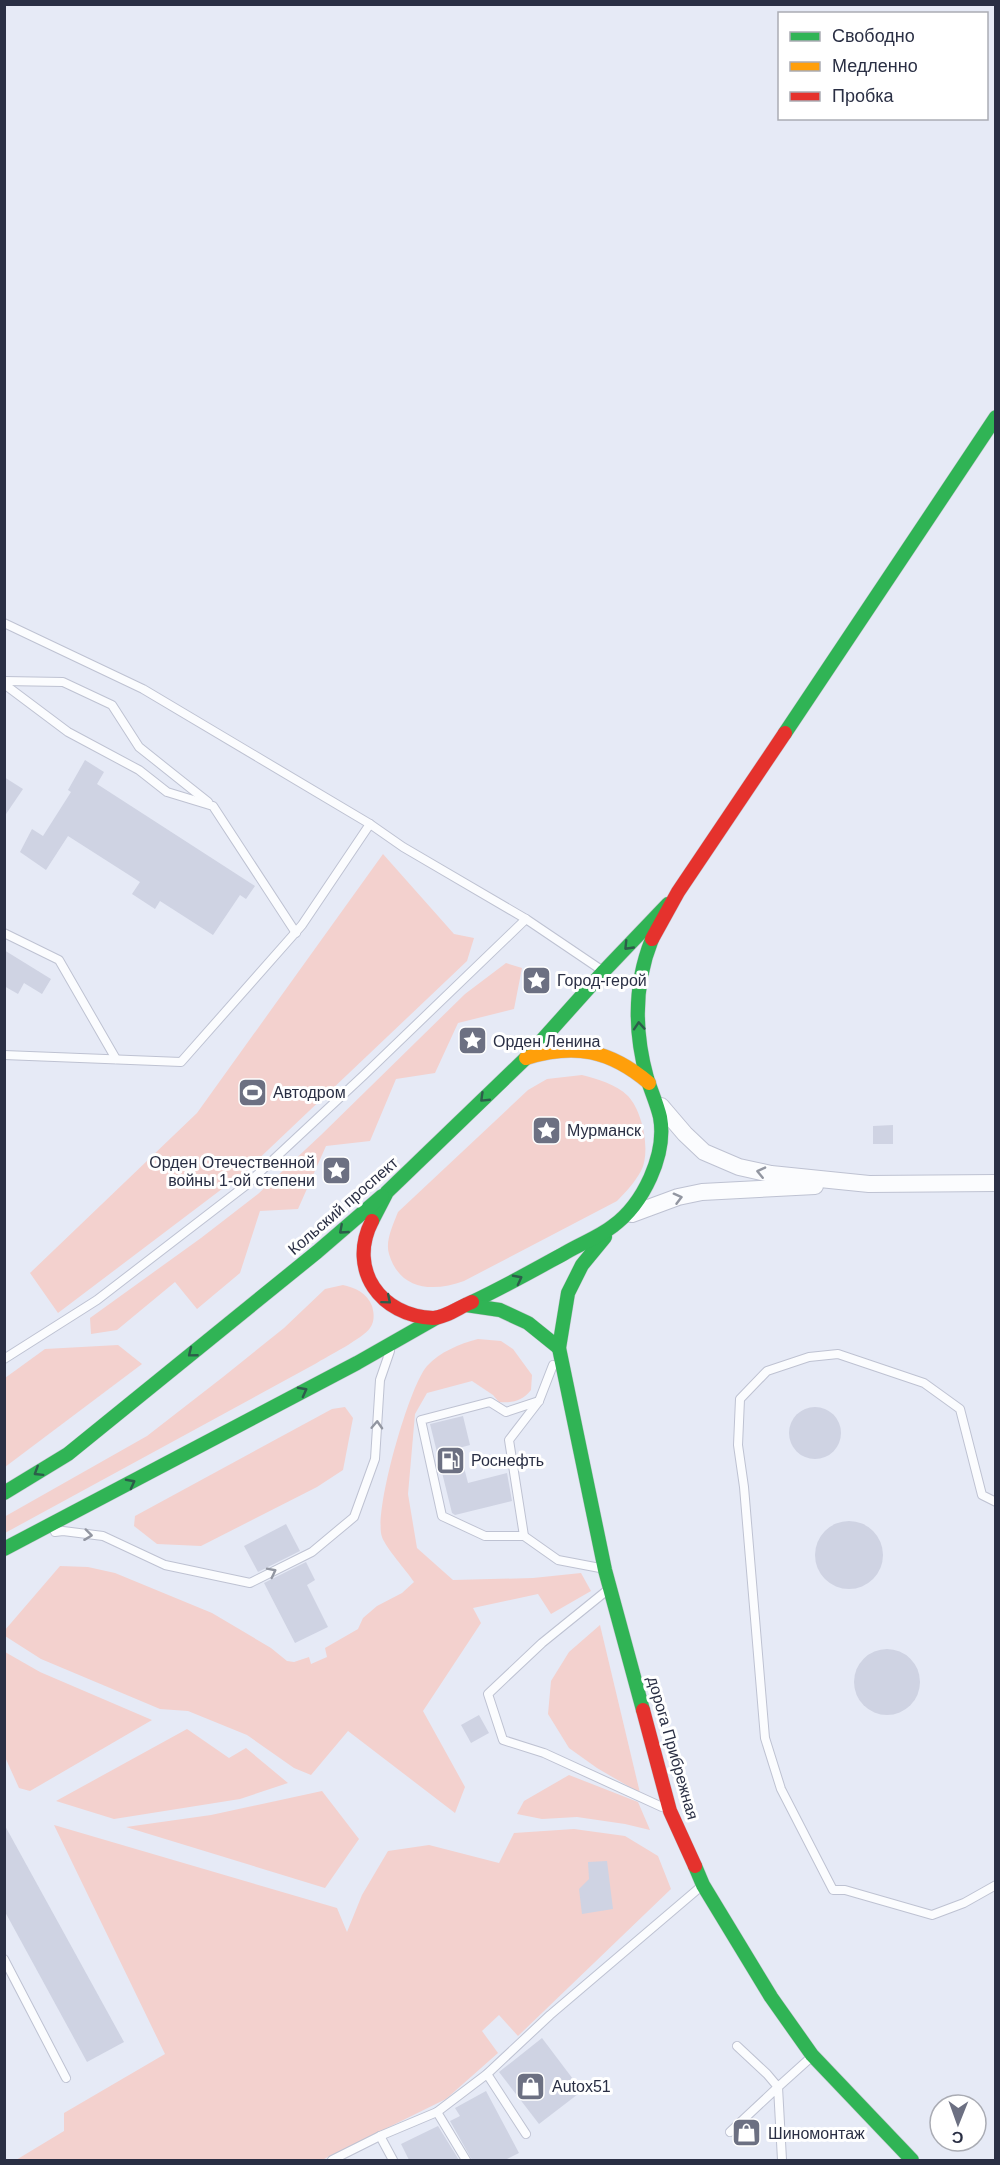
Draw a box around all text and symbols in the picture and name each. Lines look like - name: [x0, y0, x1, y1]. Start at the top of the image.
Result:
- legend: [778, 12, 988, 120]
- text: Свободно: [832, 26, 915, 46]
- text: Медленно: [832, 56, 918, 76]
- text: Пробка: [832, 86, 895, 106]
- one-way arrow: [624, 939, 635, 950]
- place icon: Город-герой: [520, 964, 552, 996]
- place label: Город-герой: [557, 972, 647, 989]
- one-way arrow: [633, 1021, 646, 1030]
- place icon: Орден Ленина: [456, 1025, 488, 1057]
- place label: Орден Ленина: [493, 1033, 601, 1050]
- sports icon: Автодром: [236, 1076, 268, 1108]
- place label: Автодром: [273, 1084, 346, 1101]
- one-way arrow: [480, 1091, 491, 1102]
- place icon: Мурманск: [530, 1114, 562, 1146]
- place label: Мурманск: [567, 1122, 642, 1139]
- street label: Кольский проспект: [285, 1153, 402, 1258]
- place label: Орден Отечественной войны 1-ой степени: [149, 1154, 315, 1189]
- place icon: Орден Отечественной войны 1-ой степени: [320, 1155, 352, 1187]
- one-way arrow: [756, 1166, 766, 1179]
- one-way arrow: [673, 1192, 683, 1205]
- one-way arrow: [339, 1223, 350, 1234]
- one-way arrow: [511, 1275, 522, 1286]
- one-way arrow: [380, 1292, 391, 1303]
- one-way arrow: [188, 1346, 199, 1357]
- one-way arrow: [297, 1387, 307, 1398]
- one-way arrow: [371, 1420, 384, 1429]
- fuel station icon: Роснефть: [434, 1444, 466, 1476]
- place label: Роснефть: [471, 1452, 544, 1469]
- one-way arrow: [34, 1465, 44, 1477]
- one-way arrow: [124, 1478, 135, 1490]
- one-way arrow: [84, 1528, 93, 1541]
- one-way arrow: [266, 1568, 277, 1579]
- street label: дорога Прибрежная: [644, 1674, 702, 1822]
- shop icon: Autox51: [515, 2070, 547, 2102]
- place label: Autox51: [552, 2078, 611, 2095]
- north arrow: [928, 2093, 988, 2153]
- shop icon: Шиномонтаж: [731, 2117, 763, 2149]
- place label: Шиномонтаж: [768, 2125, 865, 2142]
- text: С: [951, 2129, 964, 2146]

